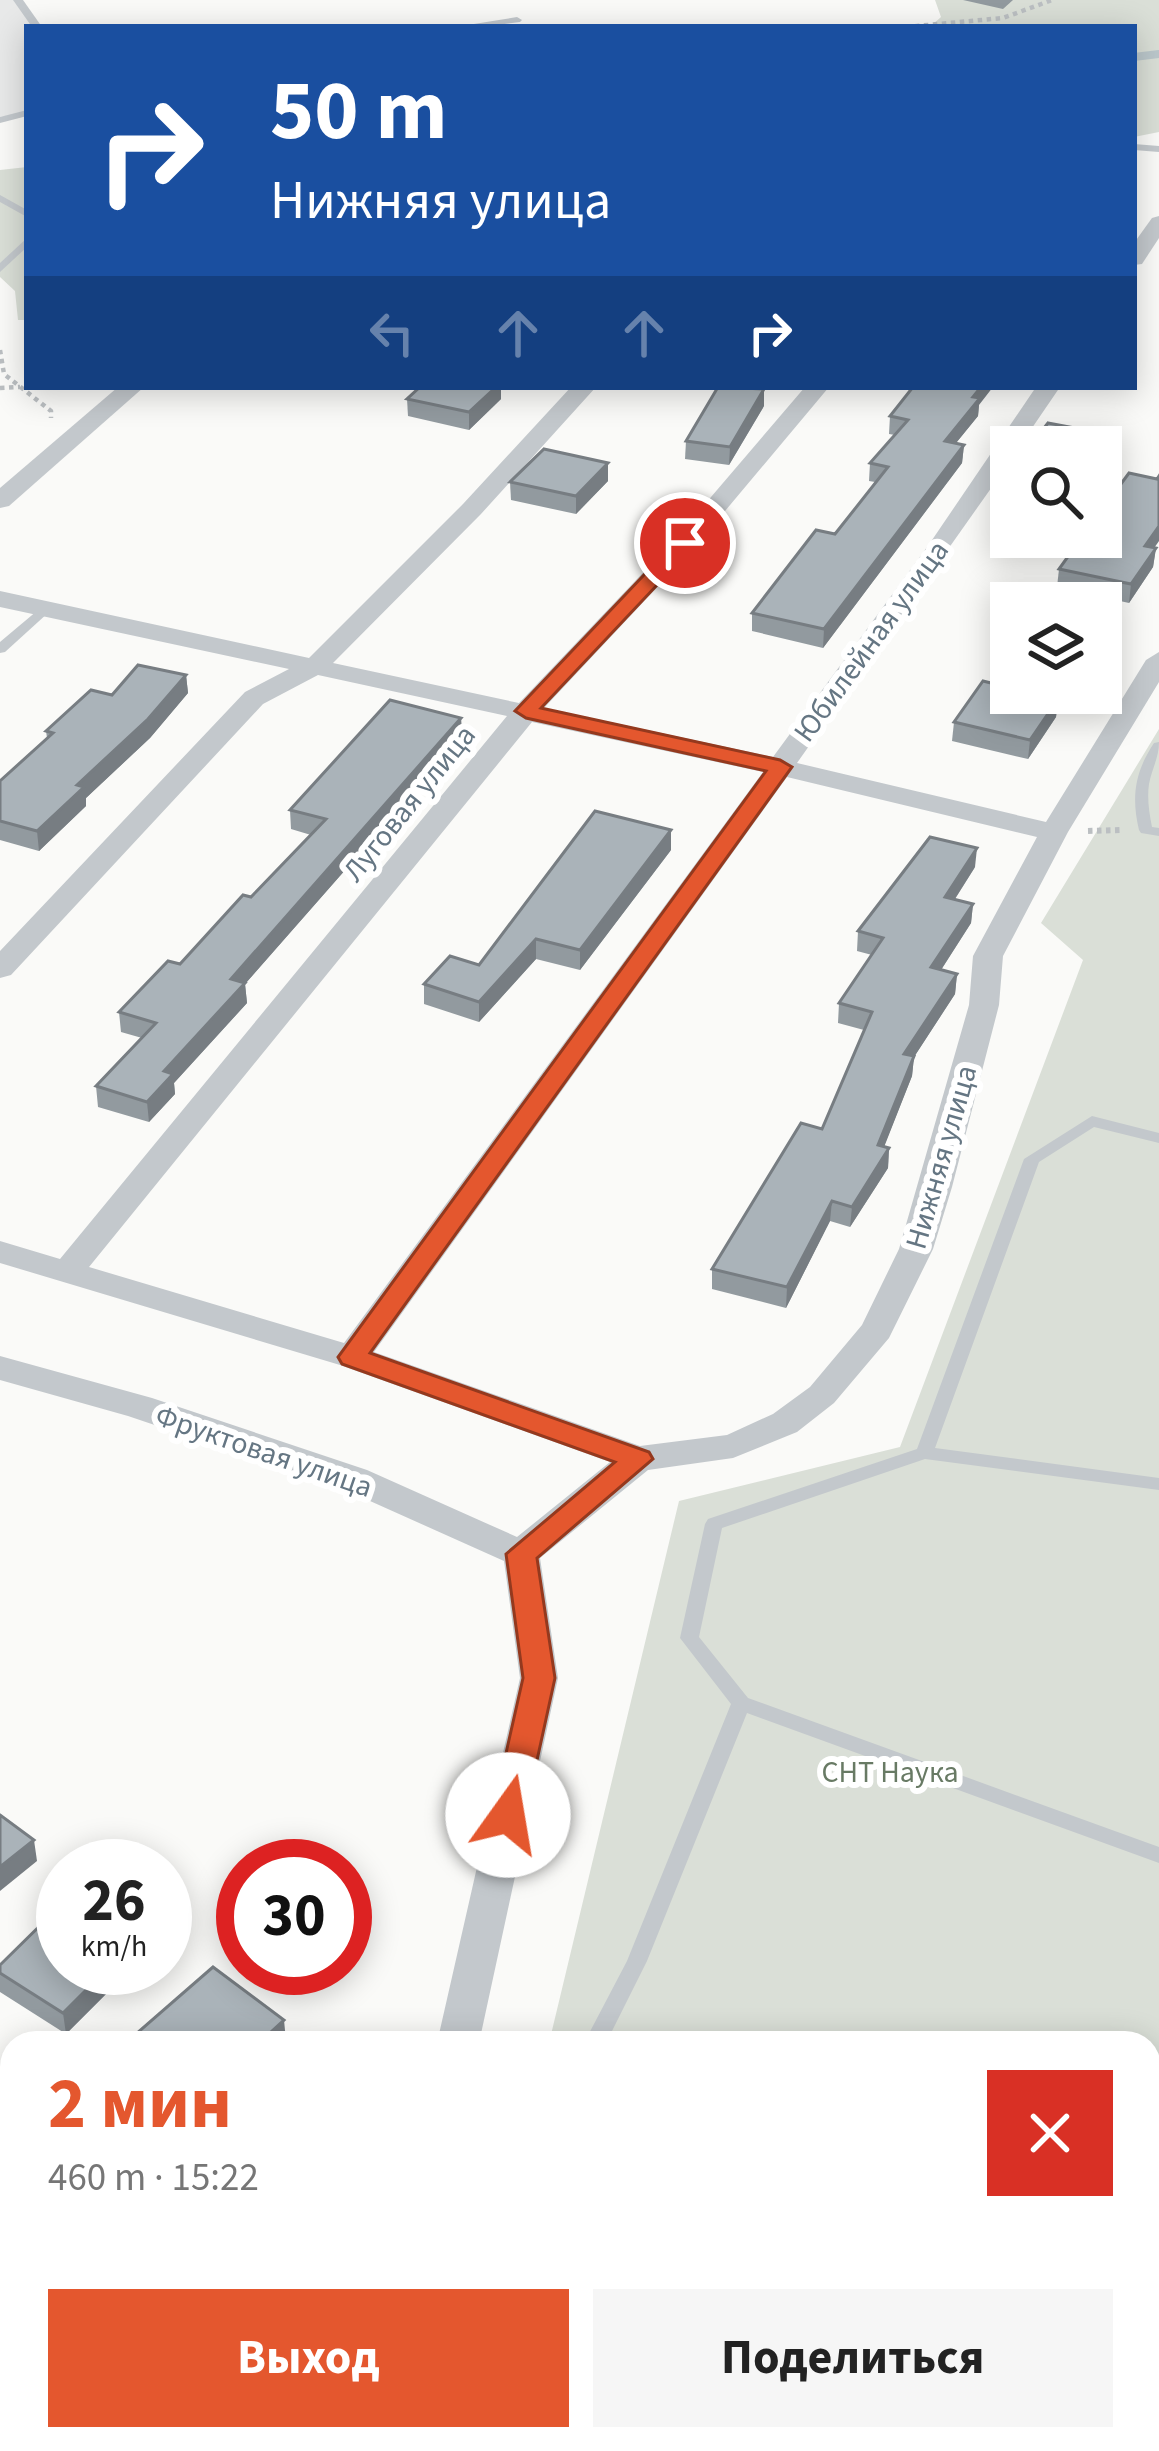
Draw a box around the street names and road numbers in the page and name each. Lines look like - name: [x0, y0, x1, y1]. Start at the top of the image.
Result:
- street label: Юбилейная улица: [783, 531, 959, 751]
- street label: Луговая улица: [333, 716, 486, 891]
- street label: Нижняя улица: [895, 1060, 988, 1254]
- street label: Фруктовая улица: [150, 1394, 378, 1509]

